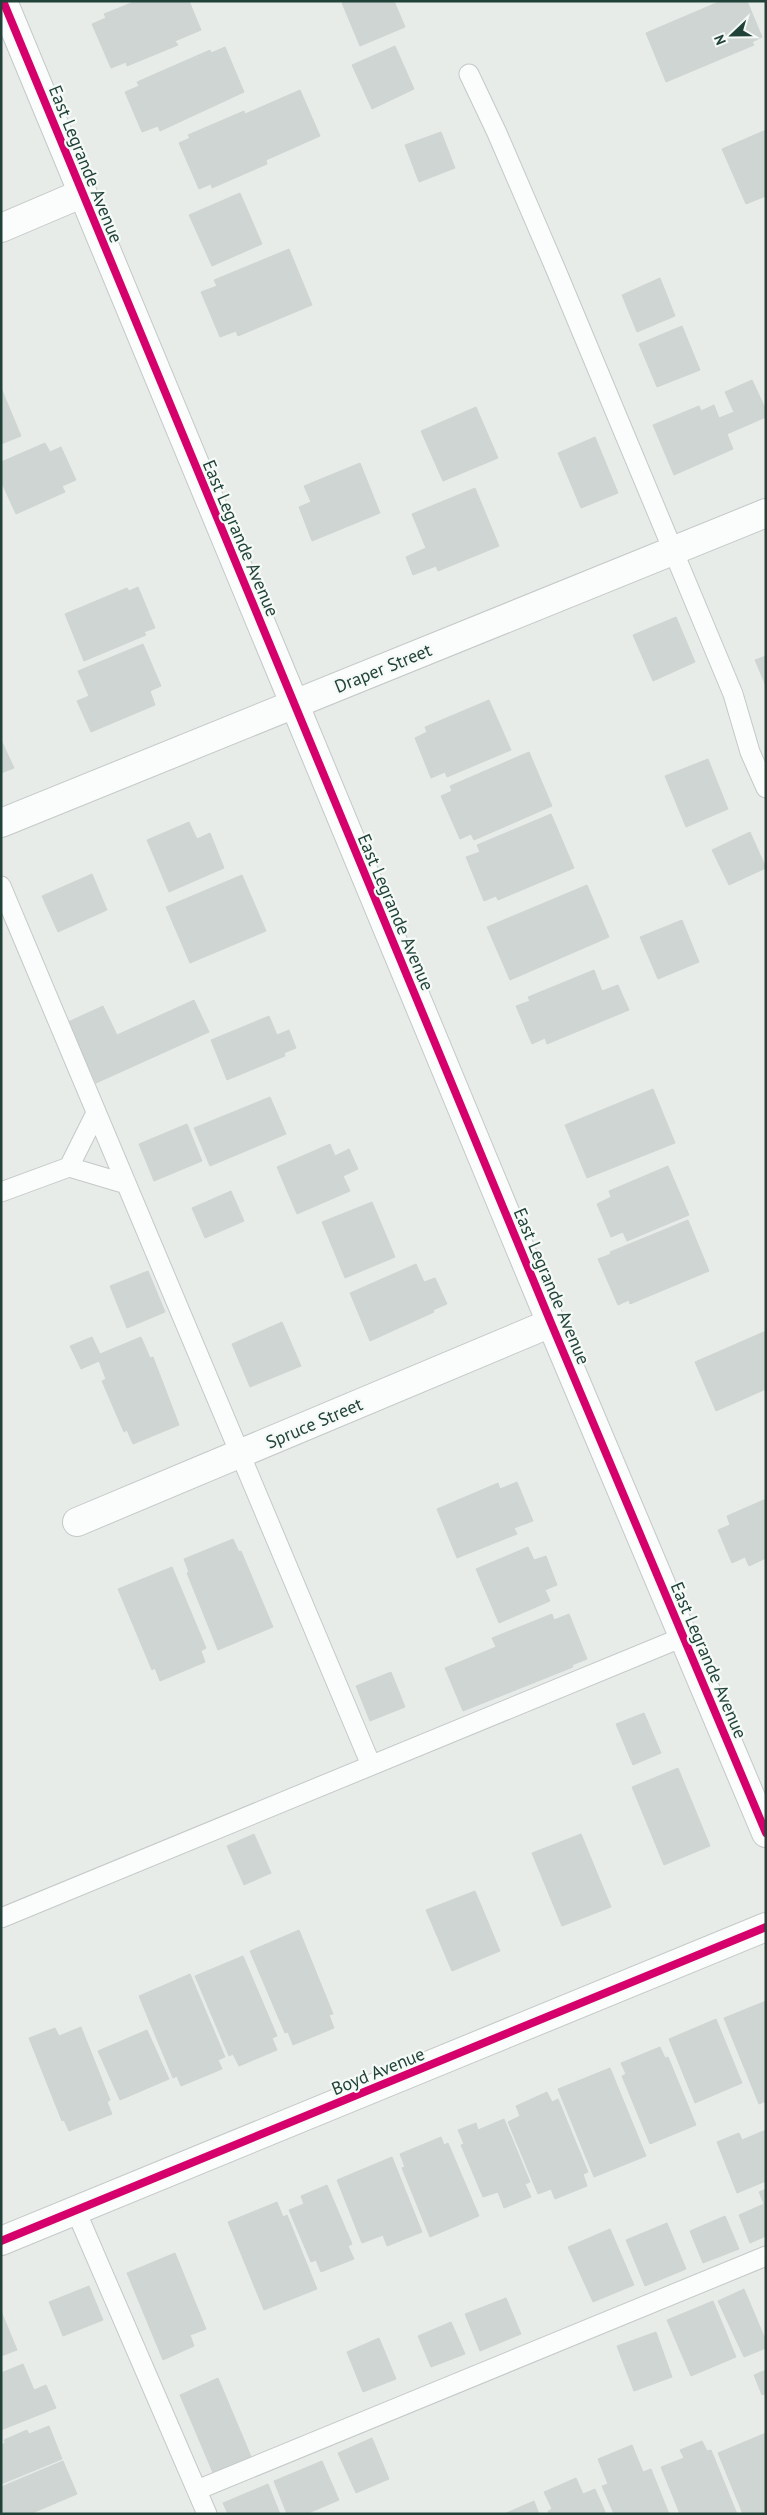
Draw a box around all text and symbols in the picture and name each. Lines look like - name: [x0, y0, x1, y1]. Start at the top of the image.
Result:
- north arrow: [707, 10, 757, 60]
- text: N: [710, 32, 730, 48]
- street label: East Legrande Avenue: [44, 82, 128, 246]
- street label: East Legrande Avenue: [198, 456, 284, 620]
- street label: Draper Street: [331, 638, 435, 698]
- street label: East Legrande Avenue: [353, 830, 439, 994]
- street label: East Legrande Avenue: [509, 1204, 595, 1368]
- street label: Spruce Street: [262, 1392, 366, 1454]
- street label: East Legrande Avenue: [666, 1578, 752, 1742]
- street label: Boyd Avenue: [328, 2042, 428, 2100]

